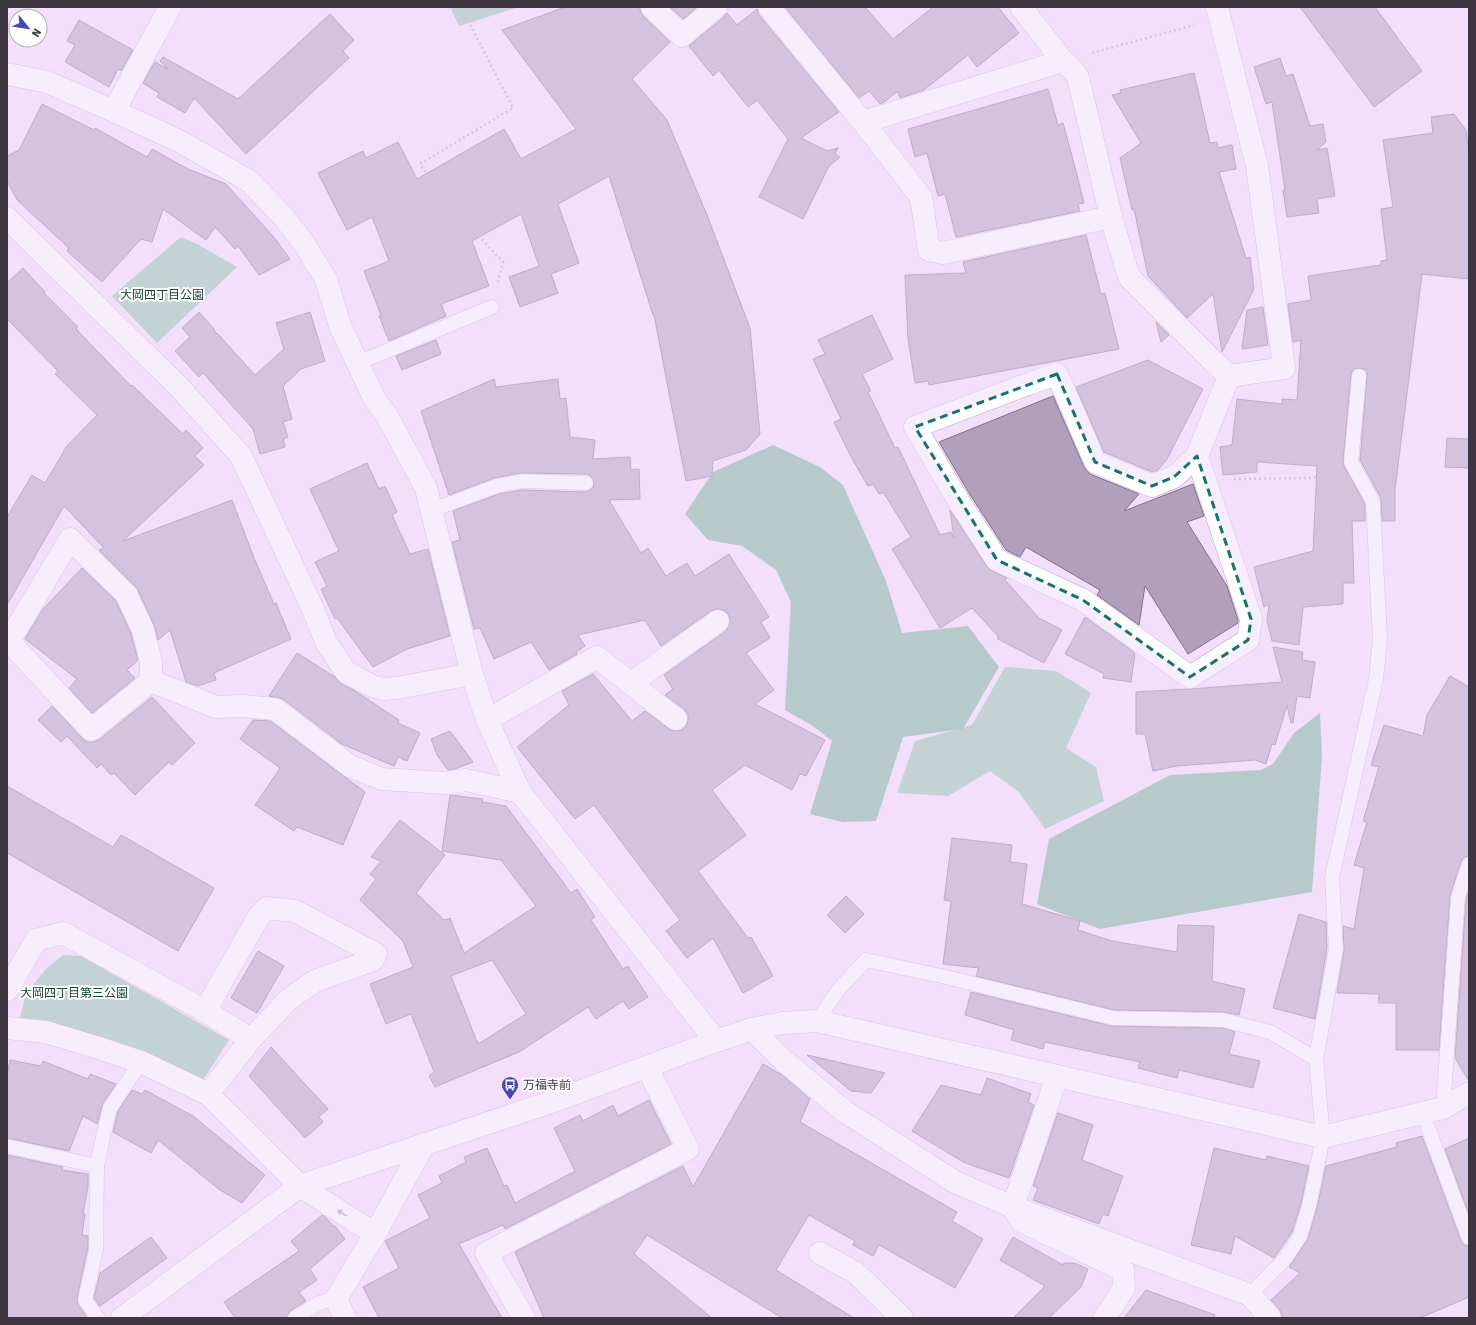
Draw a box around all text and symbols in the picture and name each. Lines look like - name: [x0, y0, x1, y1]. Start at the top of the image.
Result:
- north arrow: [8, 8, 48, 48]
- text: N: [29, 26, 44, 39]
- park label: 大岡四丁目公園: [120, 288, 204, 302]
- park label: 大岡四丁目第三公園: [20, 986, 128, 1000]
- bus stop icon: 万福寺前: [500, 1075, 520, 1100]
- place label: 万福寺前: [523, 1078, 571, 1092]
- one-way arrow: [336, 1209, 348, 1216]

